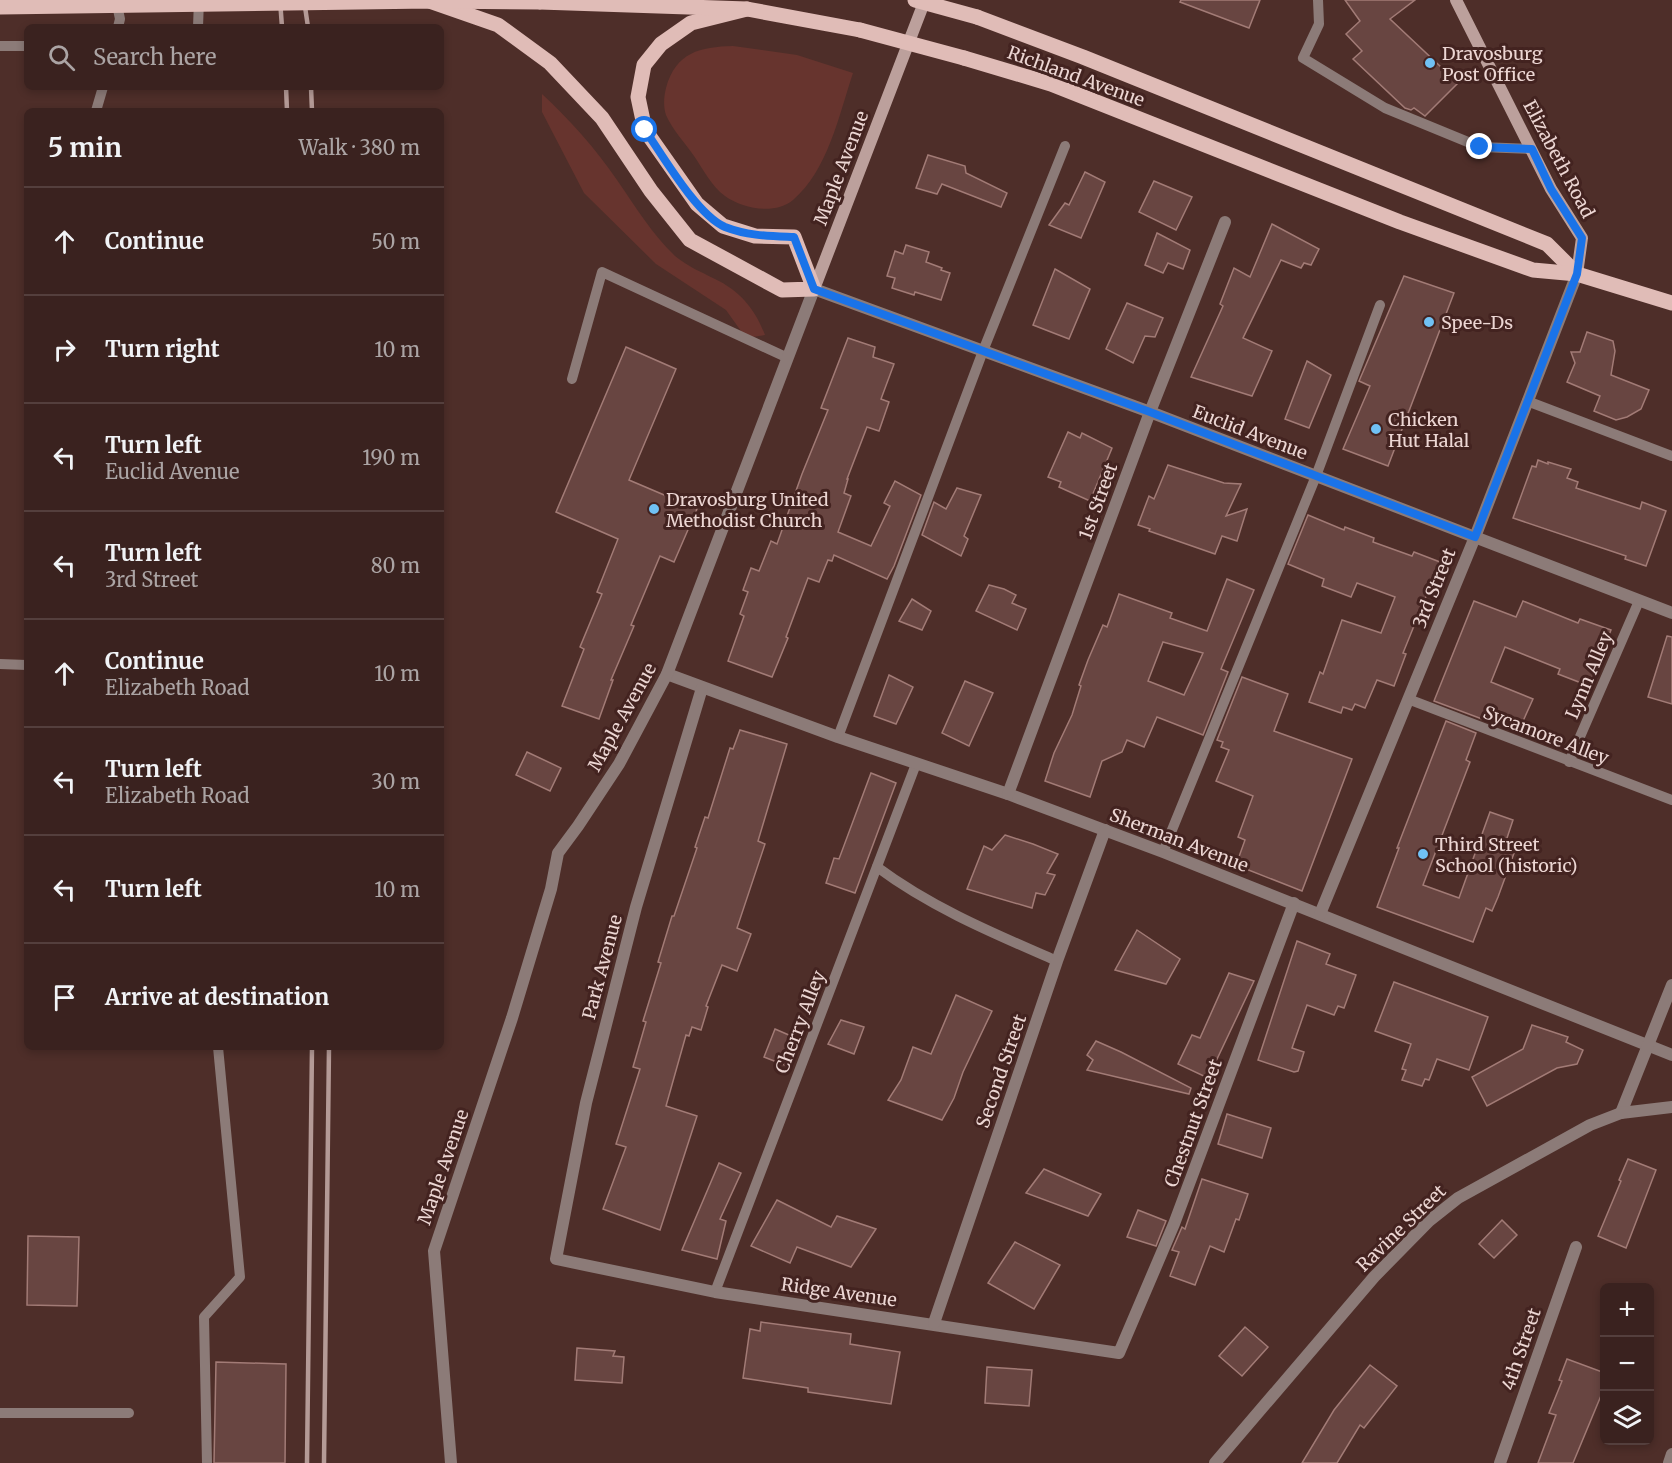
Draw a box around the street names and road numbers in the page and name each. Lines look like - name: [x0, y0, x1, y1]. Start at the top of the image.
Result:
- street label: Richland Avenue: [1004, 40, 1148, 112]
- street label: Elizabeth Road: [1518, 96, 1600, 222]
- street label: Maple Avenue: [809, 108, 873, 228]
- street label: Euclid Avenue: [1189, 400, 1311, 464]
- street label: 1st Street: [1074, 460, 1122, 542]
- street label: 3rd Street: [1408, 545, 1460, 631]
- street label: Lynn Alley: [1560, 627, 1618, 722]
- street label: Maple Avenue: [583, 659, 661, 775]
- street label: Sycamore Alley: [1480, 700, 1613, 770]
- street label: Sherman Avenue: [1106, 803, 1252, 877]
- street label: Park Avenue: [577, 912, 627, 1022]
- street label: Cherry Alley: [770, 967, 830, 1077]
- street label: Second Street: [971, 1011, 1031, 1131]
- street label: Chestnut Street: [1159, 1056, 1227, 1190]
- street label: Maple Avenue: [413, 1106, 473, 1228]
- street label: Ravine Street: [1352, 1180, 1450, 1276]
- street label: Ridge Avenue: [780, 1272, 898, 1312]
- street label: 4th Street: [1496, 1305, 1546, 1393]

